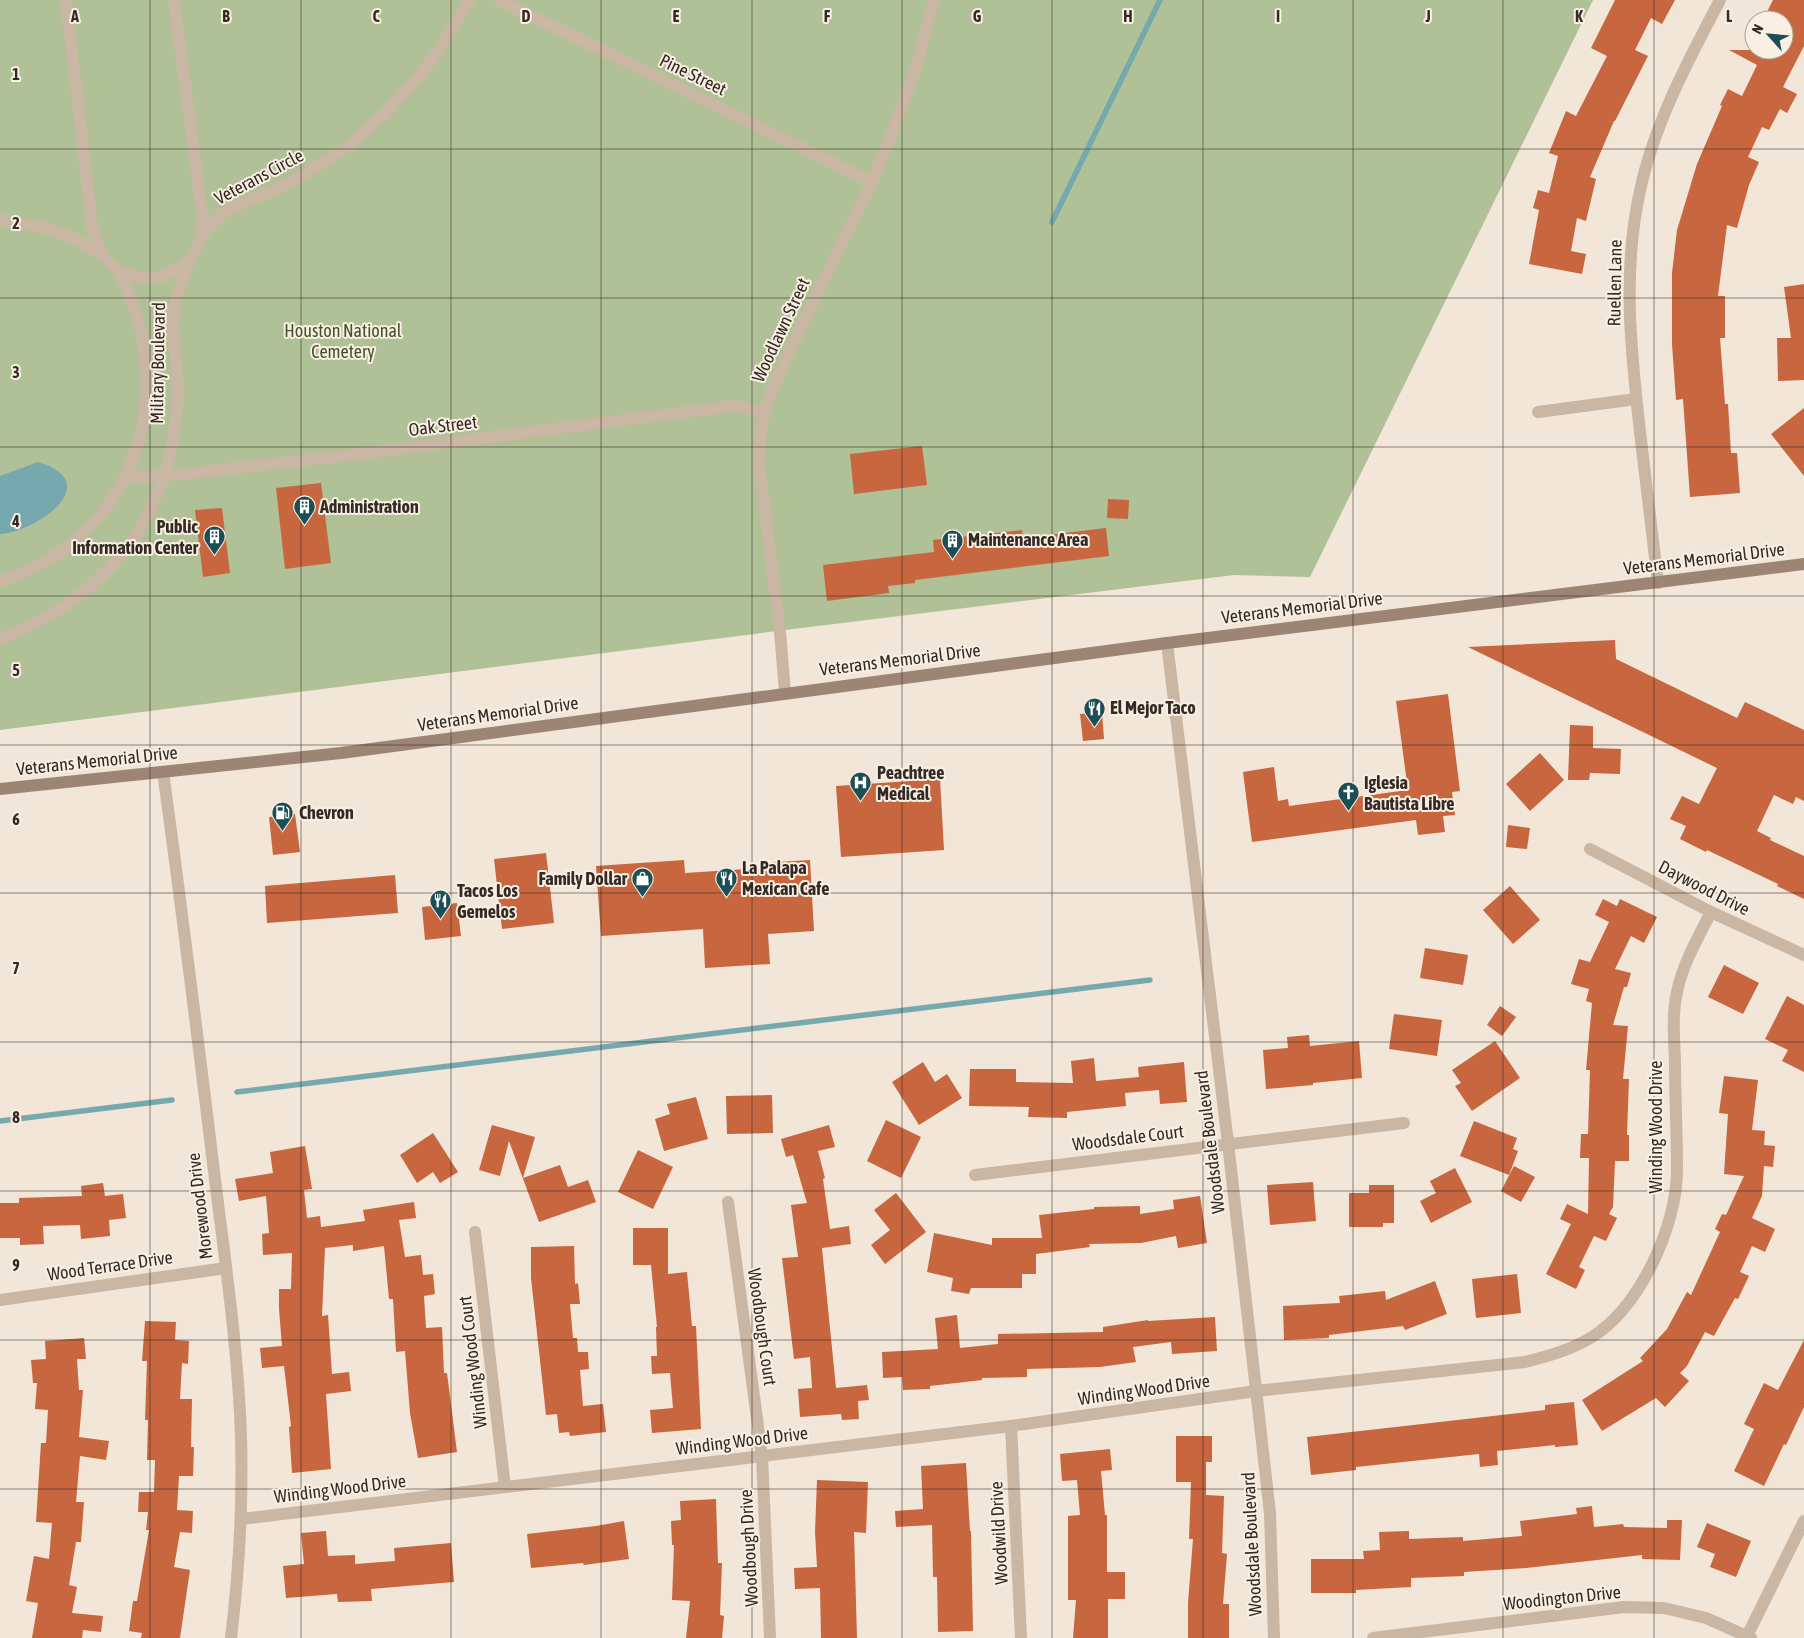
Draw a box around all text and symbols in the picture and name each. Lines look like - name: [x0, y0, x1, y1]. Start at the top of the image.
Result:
- text: A: [70, 7, 79, 25]
- text: B: [222, 7, 230, 25]
- text: C: [372, 7, 380, 25]
- text: D: [522, 7, 531, 25]
- text: E: [673, 7, 680, 25]
- text: F: [824, 7, 831, 25]
- text: G: [973, 7, 982, 25]
- text: H: [1123, 7, 1133, 25]
- text: I: [1276, 7, 1280, 25]
- text: J: [1424, 7, 1431, 25]
- text: K: [1575, 7, 1583, 25]
- text: L: [1726, 7, 1733, 25]
- north arrow: [1744, 10, 1794, 60]
- text: N: [1748, 22, 1766, 36]
- street label: Pine Street: [656, 49, 730, 100]
- text: 1: [12, 65, 20, 83]
- street label: Veterans Circle: [211, 144, 307, 209]
- text: 2: [12, 214, 20, 232]
- street label: Ruellen Lane: [1603, 239, 1626, 327]
- street label: Woodlawn Street: [747, 274, 814, 385]
- street label: Military Boulevard: [146, 302, 169, 424]
- park label: Houston National Cemetery: [284, 320, 402, 362]
- text: 3: [12, 363, 20, 381]
- street label: Oak Street: [408, 411, 478, 440]
- building icon: Administration: [292, 495, 316, 526]
- place label: Administration: [319, 496, 419, 517]
- text: 4: [11, 512, 20, 530]
- place label: Public Information Center: [72, 516, 199, 558]
- building icon: Public Information Center: [202, 525, 226, 556]
- building icon: Maintenance Area: [940, 528, 964, 559]
- place label: Maintenance Area: [968, 529, 1088, 550]
- street label: Veterans Memorial Drive: [1622, 538, 1786, 579]
- street label: Veterans Memorial Drive: [1220, 587, 1384, 628]
- street label: Veterans Memorial Drive: [818, 639, 982, 680]
- text: 5: [12, 661, 20, 679]
- street label: Veterans Memorial Drive: [416, 692, 580, 735]
- restaurant icon: El Mejor Taco: [1082, 696, 1106, 727]
- place label: El Mejor Taco: [1110, 697, 1196, 718]
- street label: Veterans Memorial Drive: [15, 742, 179, 779]
- place label: Peachtree Medical: [877, 762, 944, 804]
- hospital icon: Peachtree Medical: [849, 771, 873, 802]
- place label: Iglesia Bautista Libre: [1364, 772, 1454, 814]
- church icon: Iglesia Bautista Libre: [1336, 781, 1360, 812]
- fuel station icon: Chevron: [271, 801, 295, 832]
- place label: Chevron: [299, 802, 354, 823]
- text: 6: [12, 810, 20, 828]
- street label: Daywood Drive: [1655, 856, 1753, 919]
- place label: La Palapa Mexican Cafe: [742, 857, 829, 899]
- restaurant icon: La Palapa Mexican Cafe: [714, 866, 738, 897]
- shop icon: Family Dollar: [631, 867, 655, 898]
- place label: Family Dollar: [538, 868, 628, 889]
- place label: Tacos Los Gemelos: [457, 880, 518, 922]
- restaurant icon: Tacos Los Gemelos: [429, 889, 453, 920]
- text: 7: [12, 959, 20, 977]
- street label: Winding Wood Drive: [1645, 1061, 1666, 1193]
- street label: Woodsdale Boulevard: [1190, 1069, 1229, 1215]
- text: 8: [12, 1108, 20, 1126]
- street label: Woodsdale Court: [1071, 1120, 1185, 1155]
- street label: Morewood Drive: [183, 1152, 216, 1261]
- street label: Wood Terrace Drive: [46, 1246, 174, 1285]
- text: 9: [12, 1256, 20, 1274]
- street label: Woodbough Court: [744, 1267, 781, 1387]
- street label: Winding Wood Court: [454, 1295, 491, 1430]
- street label: Winding Wood Drive: [1077, 1370, 1211, 1409]
- street label: Winding Wood Drive: [675, 1422, 809, 1459]
- street label: Winding Wood Drive: [273, 1470, 407, 1507]
- street label: Woodsdale Boulevard: [1237, 1471, 1266, 1617]
- street label: Woodwild Drive: [985, 1481, 1012, 1585]
- street label: Woodbough Drive: [735, 1489, 762, 1607]
- street label: Woodington Drive: [1502, 1581, 1622, 1614]

